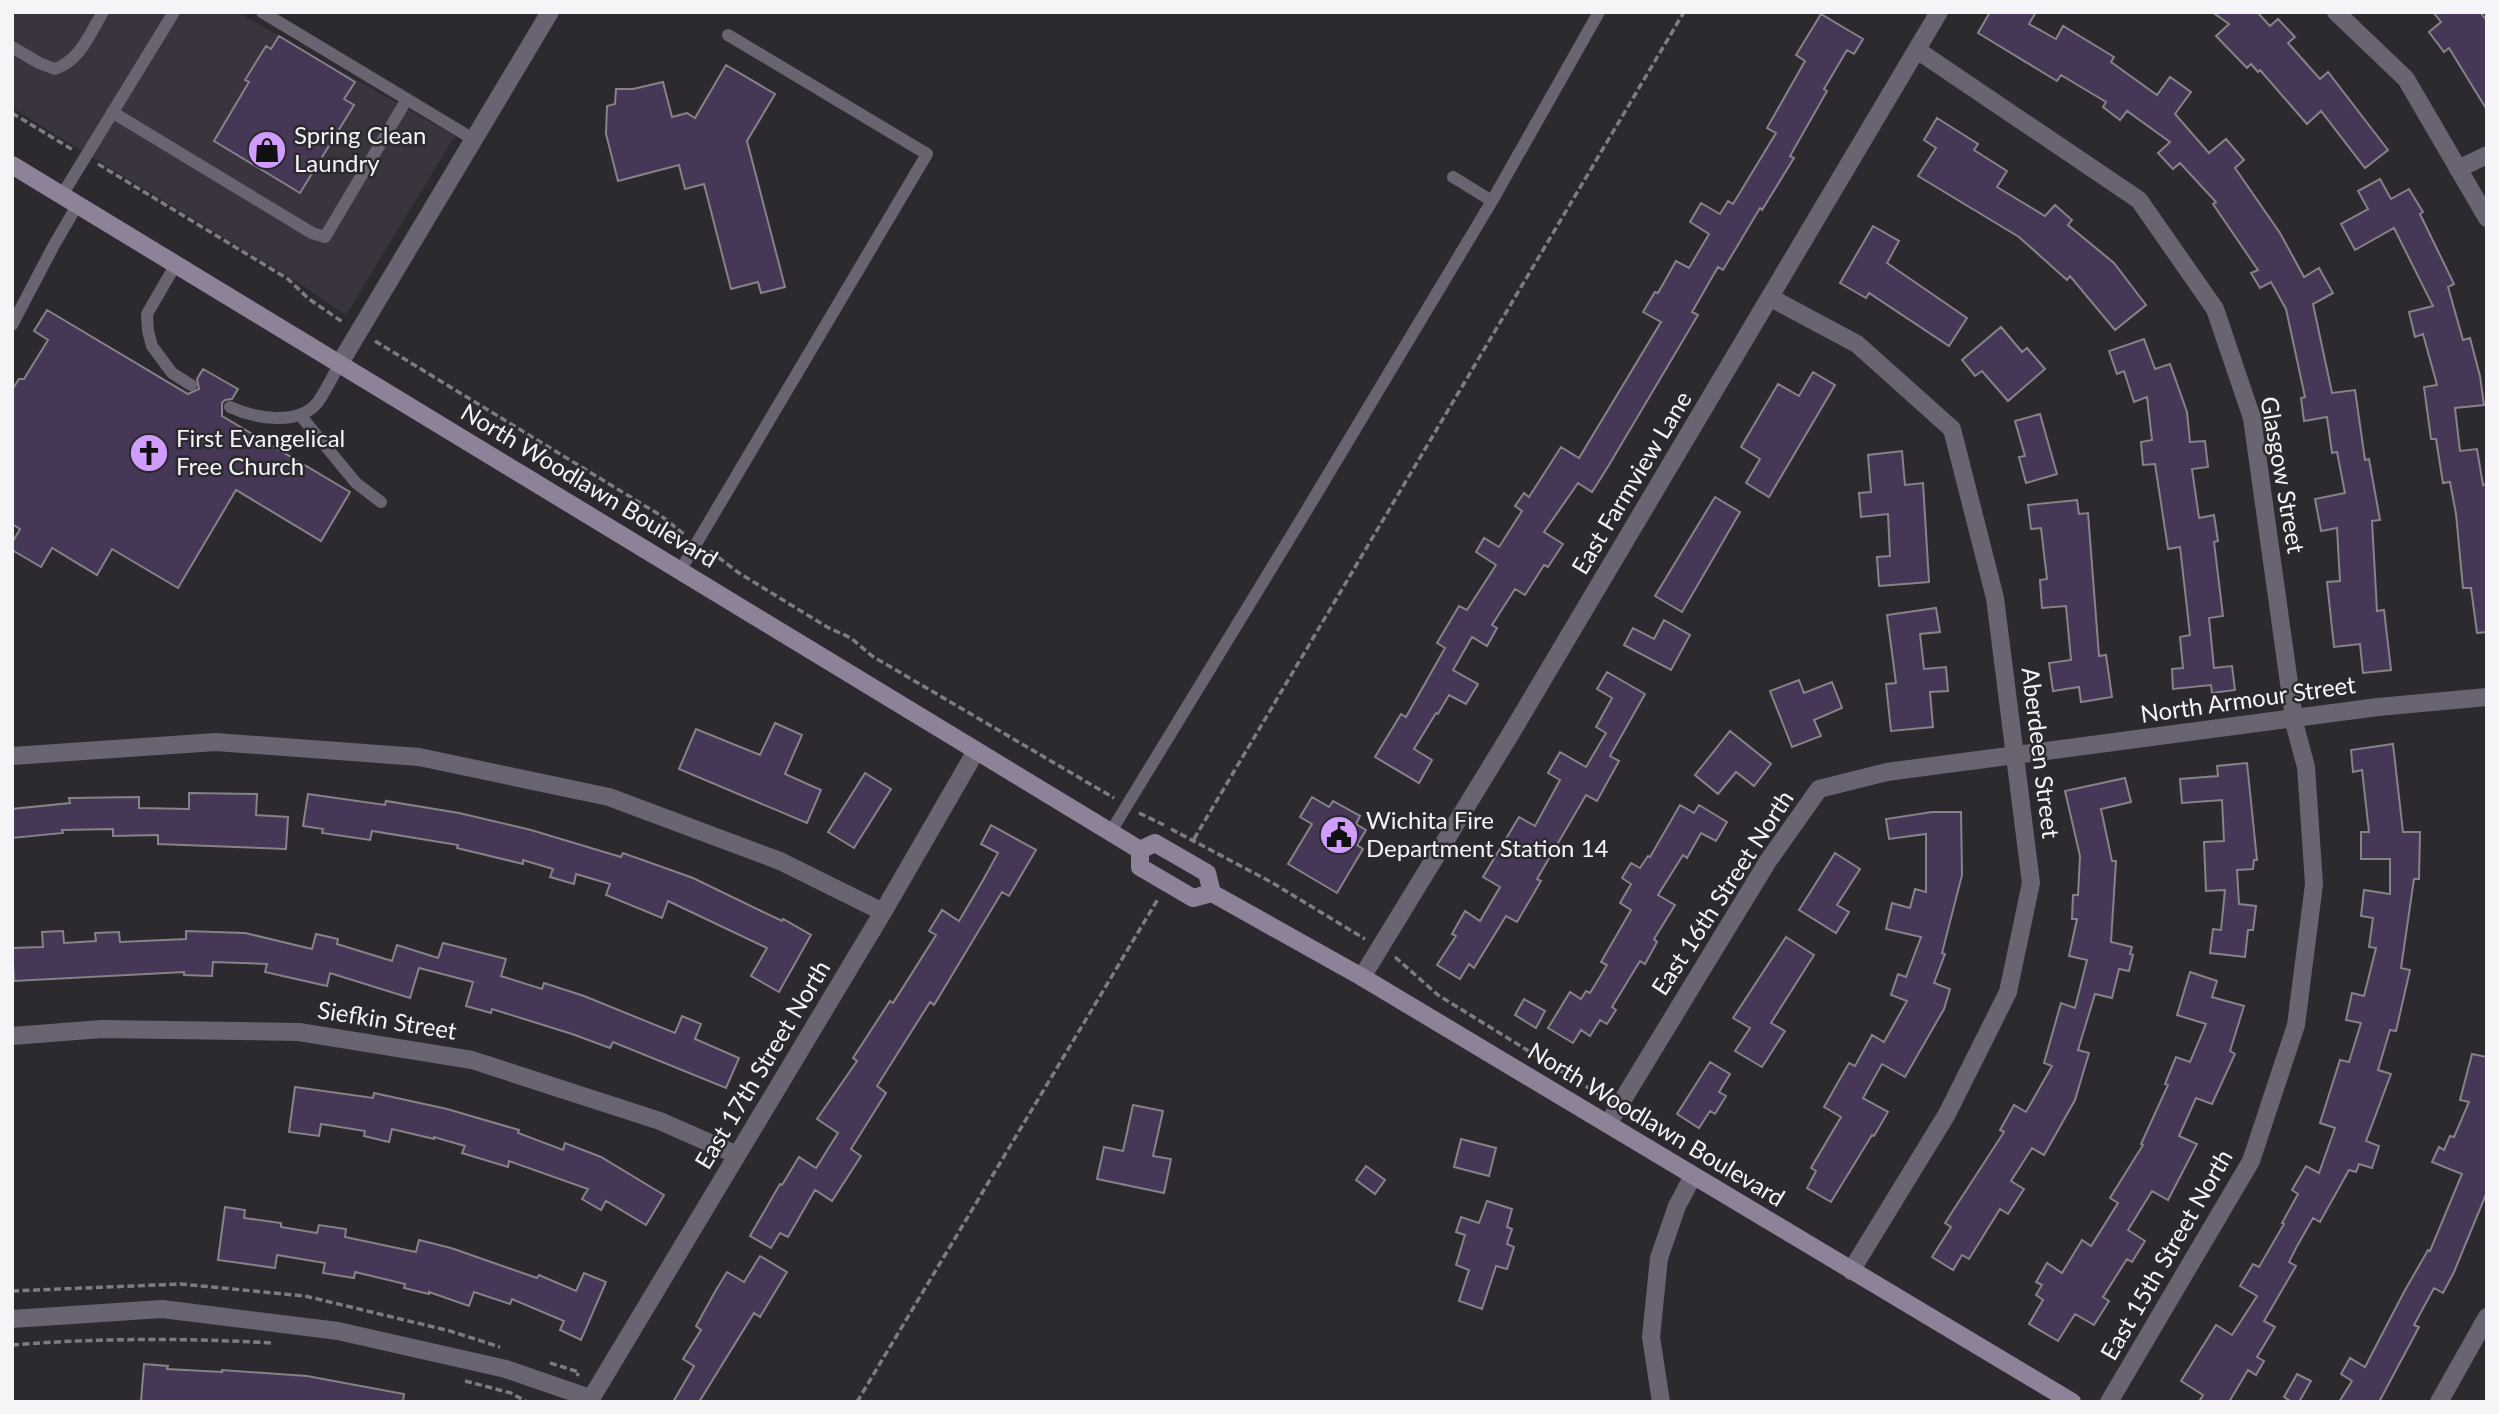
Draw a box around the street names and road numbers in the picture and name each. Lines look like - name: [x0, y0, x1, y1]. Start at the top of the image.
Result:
- street label: East Farmview Lane: [1565, 385, 1697, 579]
- street label: Glasgow Street: [2255, 394, 2312, 556]
- street label: North Woodlawn Boulevard: [456, 396, 723, 573]
- street label: Aberdeen Street: [2017, 666, 2066, 840]
- street label: North Armour Street: [2138, 669, 2358, 728]
- street label: East 16th Street North: [1645, 784, 1799, 1000]
- street label: East 17th Street North: [688, 955, 836, 1174]
- street label: Siefkin Street: [316, 994, 459, 1045]
- street label: North Woodlawn Boulevard: [1523, 1035, 1790, 1212]
- street label: East 15th Street North: [2094, 1144, 2238, 1365]

